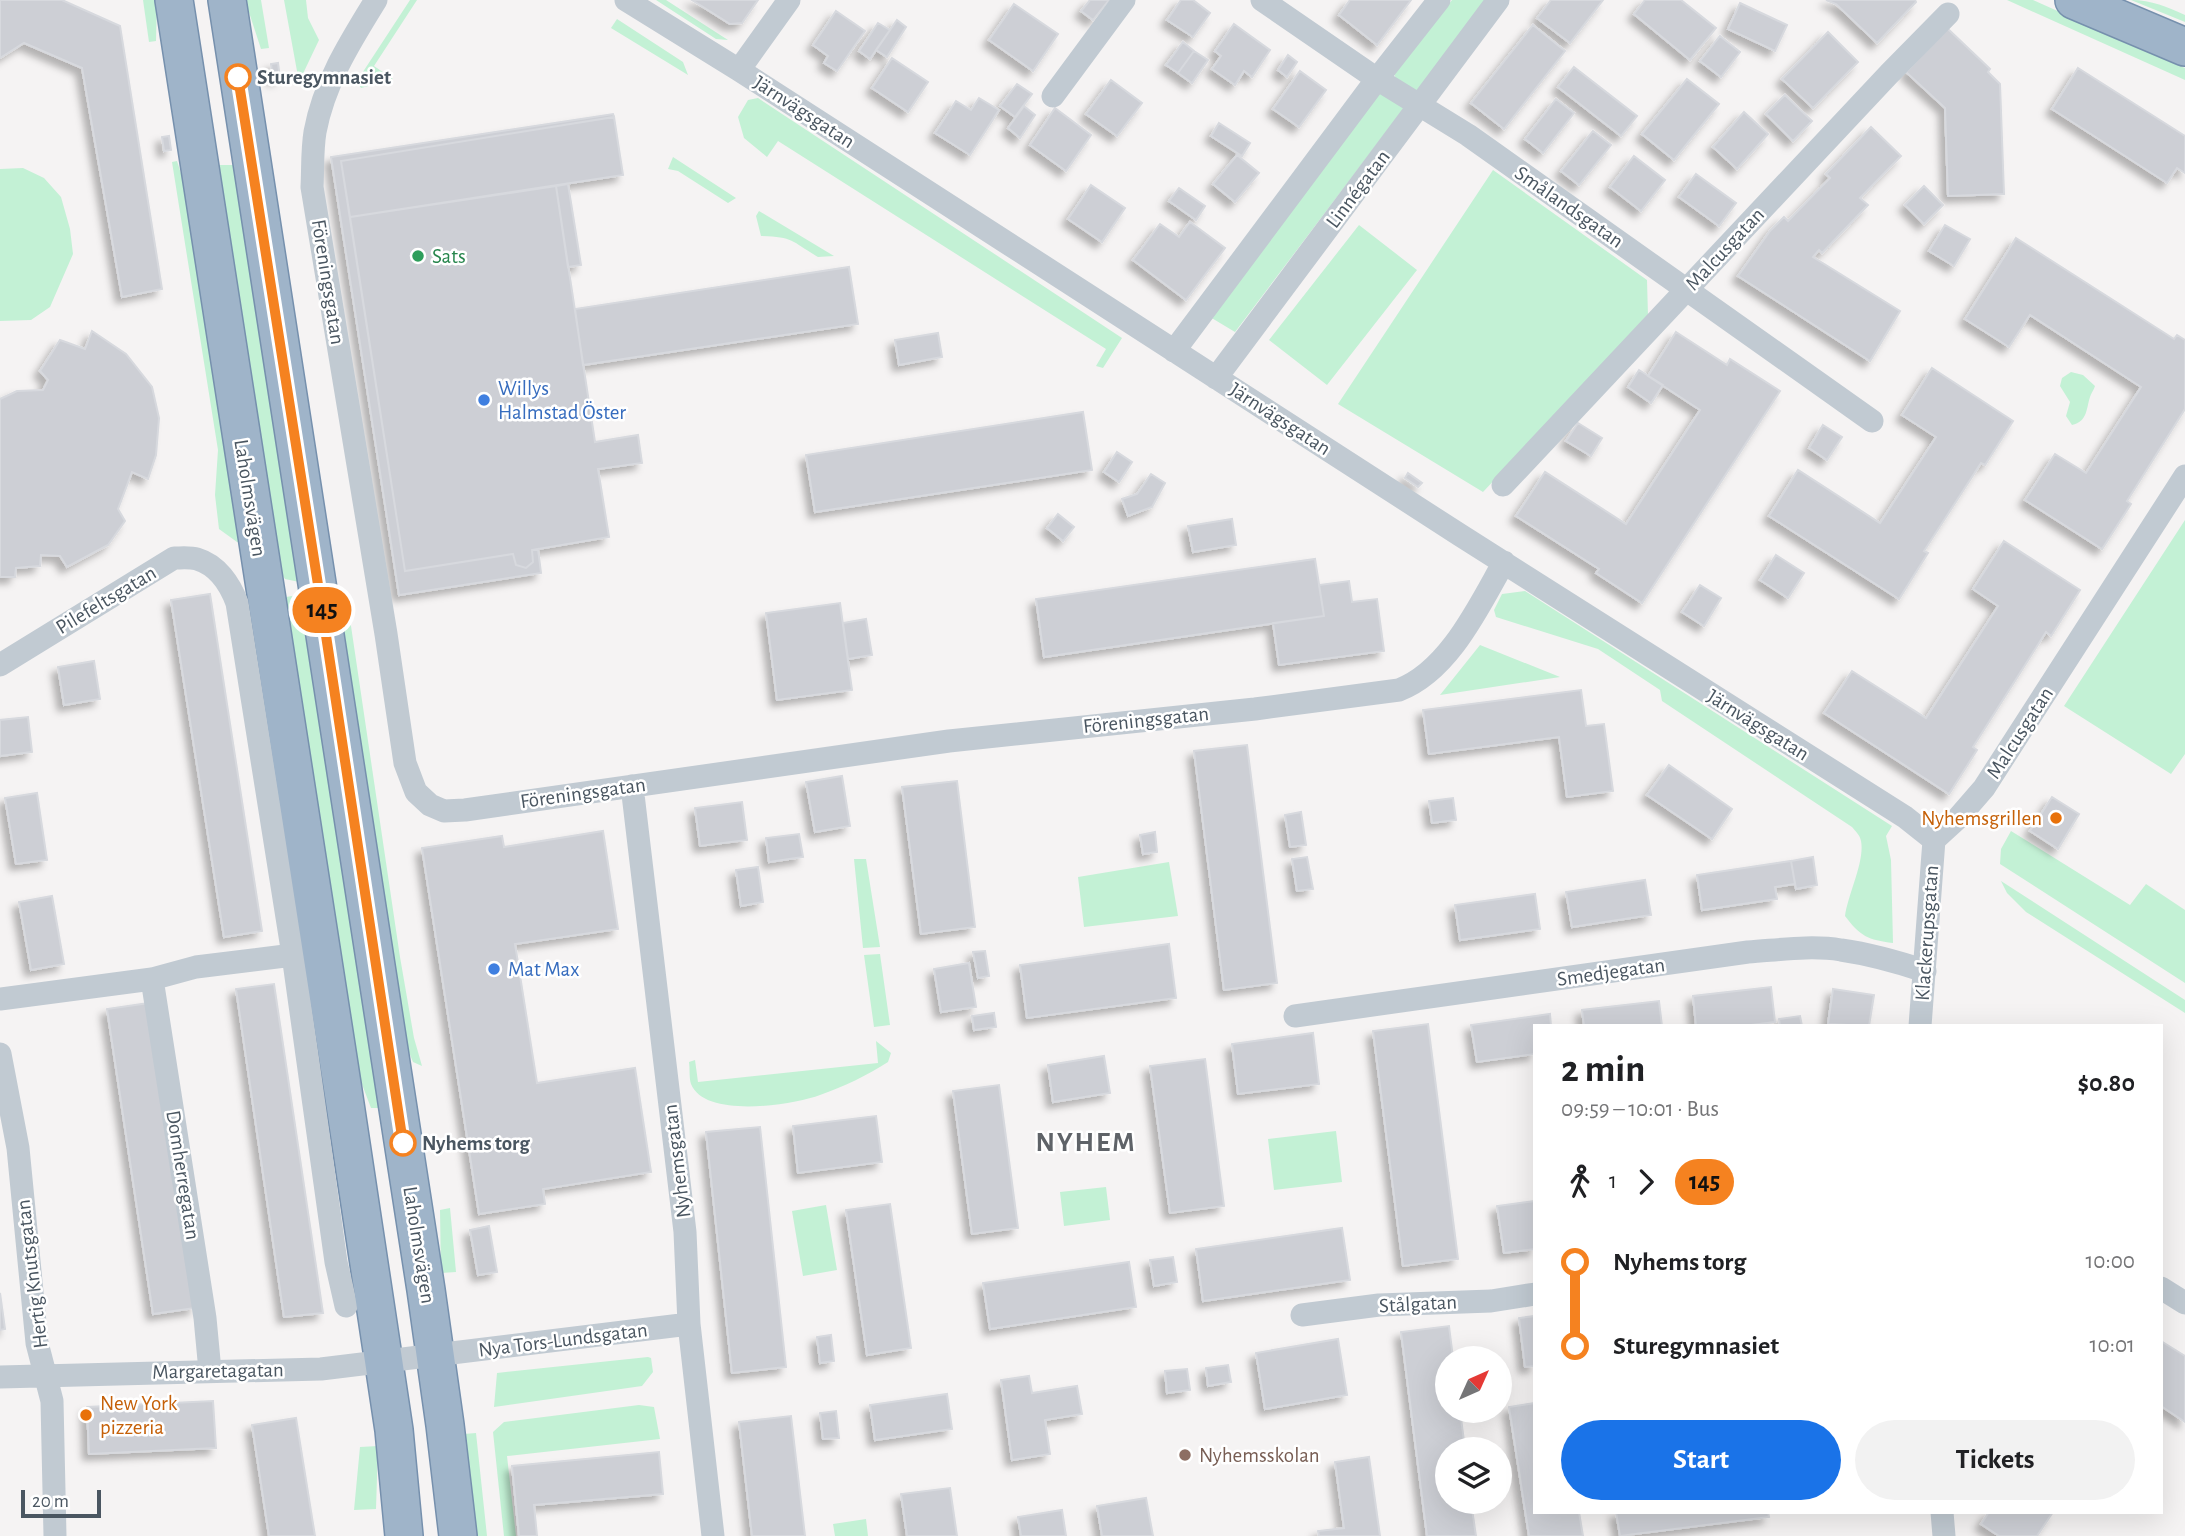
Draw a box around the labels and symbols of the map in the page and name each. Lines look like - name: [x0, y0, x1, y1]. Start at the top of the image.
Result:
- marker: Sturegymnasiet: [225, 64, 251, 90]
- place label: Sturegymnasiet: [257, 67, 391, 88]
- street label: Järnvägsgatan: [750, 72, 858, 152]
- street label: Linnégatan: [1322, 146, 1394, 232]
- street label: Smålandsgatan: [1511, 162, 1627, 252]
- street label: Malcusgatan: [1682, 204, 1768, 294]
- street label: Föreningsgatan: [308, 218, 348, 346]
- place label: Sats: [432, 246, 466, 267]
- marker: Sats: [410, 248, 426, 264]
- place label: Willys Halmstad Öster: [498, 378, 626, 423]
- street label: Järnvägsgatan: [1226, 379, 1334, 459]
- marker: Willys Halmstad Öster: [476, 392, 492, 408]
- street label: Laholmsvägen: [230, 438, 270, 558]
- street label: Pilefeltsgatan: [52, 562, 160, 638]
- line badge: 145: [282, 587, 362, 633]
- street label: Malcusgatan: [1983, 683, 2057, 783]
- street label: Järnvägsgatan: [1703, 685, 1813, 765]
- street label: Föreningsgatan: [1082, 703, 1210, 737]
- street label: Föreningsgatan: [519, 774, 647, 812]
- place label: Nyhemsgrillen: [1921, 808, 2042, 829]
- marker: Nyhemsgrillen: [2048, 810, 2064, 826]
- street label: Klackerupsgatan: [1912, 864, 1942, 1002]
- street label: Smedjegatan: [1556, 954, 1666, 990]
- place label: Mat Max: [508, 959, 579, 980]
- marker: Mat Max: [486, 961, 502, 977]
- street label: Nyhemsgatan: [660, 1103, 694, 1219]
- street label: Domherregatan: [162, 1109, 204, 1241]
- district label: NYHEM: [1035, 1129, 1137, 1157]
- marker: Nyhems torg: [390, 1130, 416, 1156]
- place label: Nyhems torg: [422, 1133, 530, 1154]
- street label: Laholmsvägen: [399, 1185, 439, 1305]
- street label: Hertig Knutsgatan: [12, 1198, 52, 1350]
- street label: Stålgatan: [1378, 1291, 1458, 1317]
- street label: Nya Tors-Lundsgatan: [477, 1319, 649, 1361]
- north arrow: [1435, 1346, 1512, 1423]
- street label: Margaretagatan: [152, 1359, 284, 1383]
- place label: New York pizzeria: [100, 1393, 178, 1438]
- marker: New York pizzeria: [78, 1407, 94, 1423]
- place label: Nyhemsskolan: [1199, 1445, 1320, 1466]
- marker: Nyhemsskolan: [1177, 1447, 1193, 1463]
- scale bar: [21, 1487, 102, 1519]

